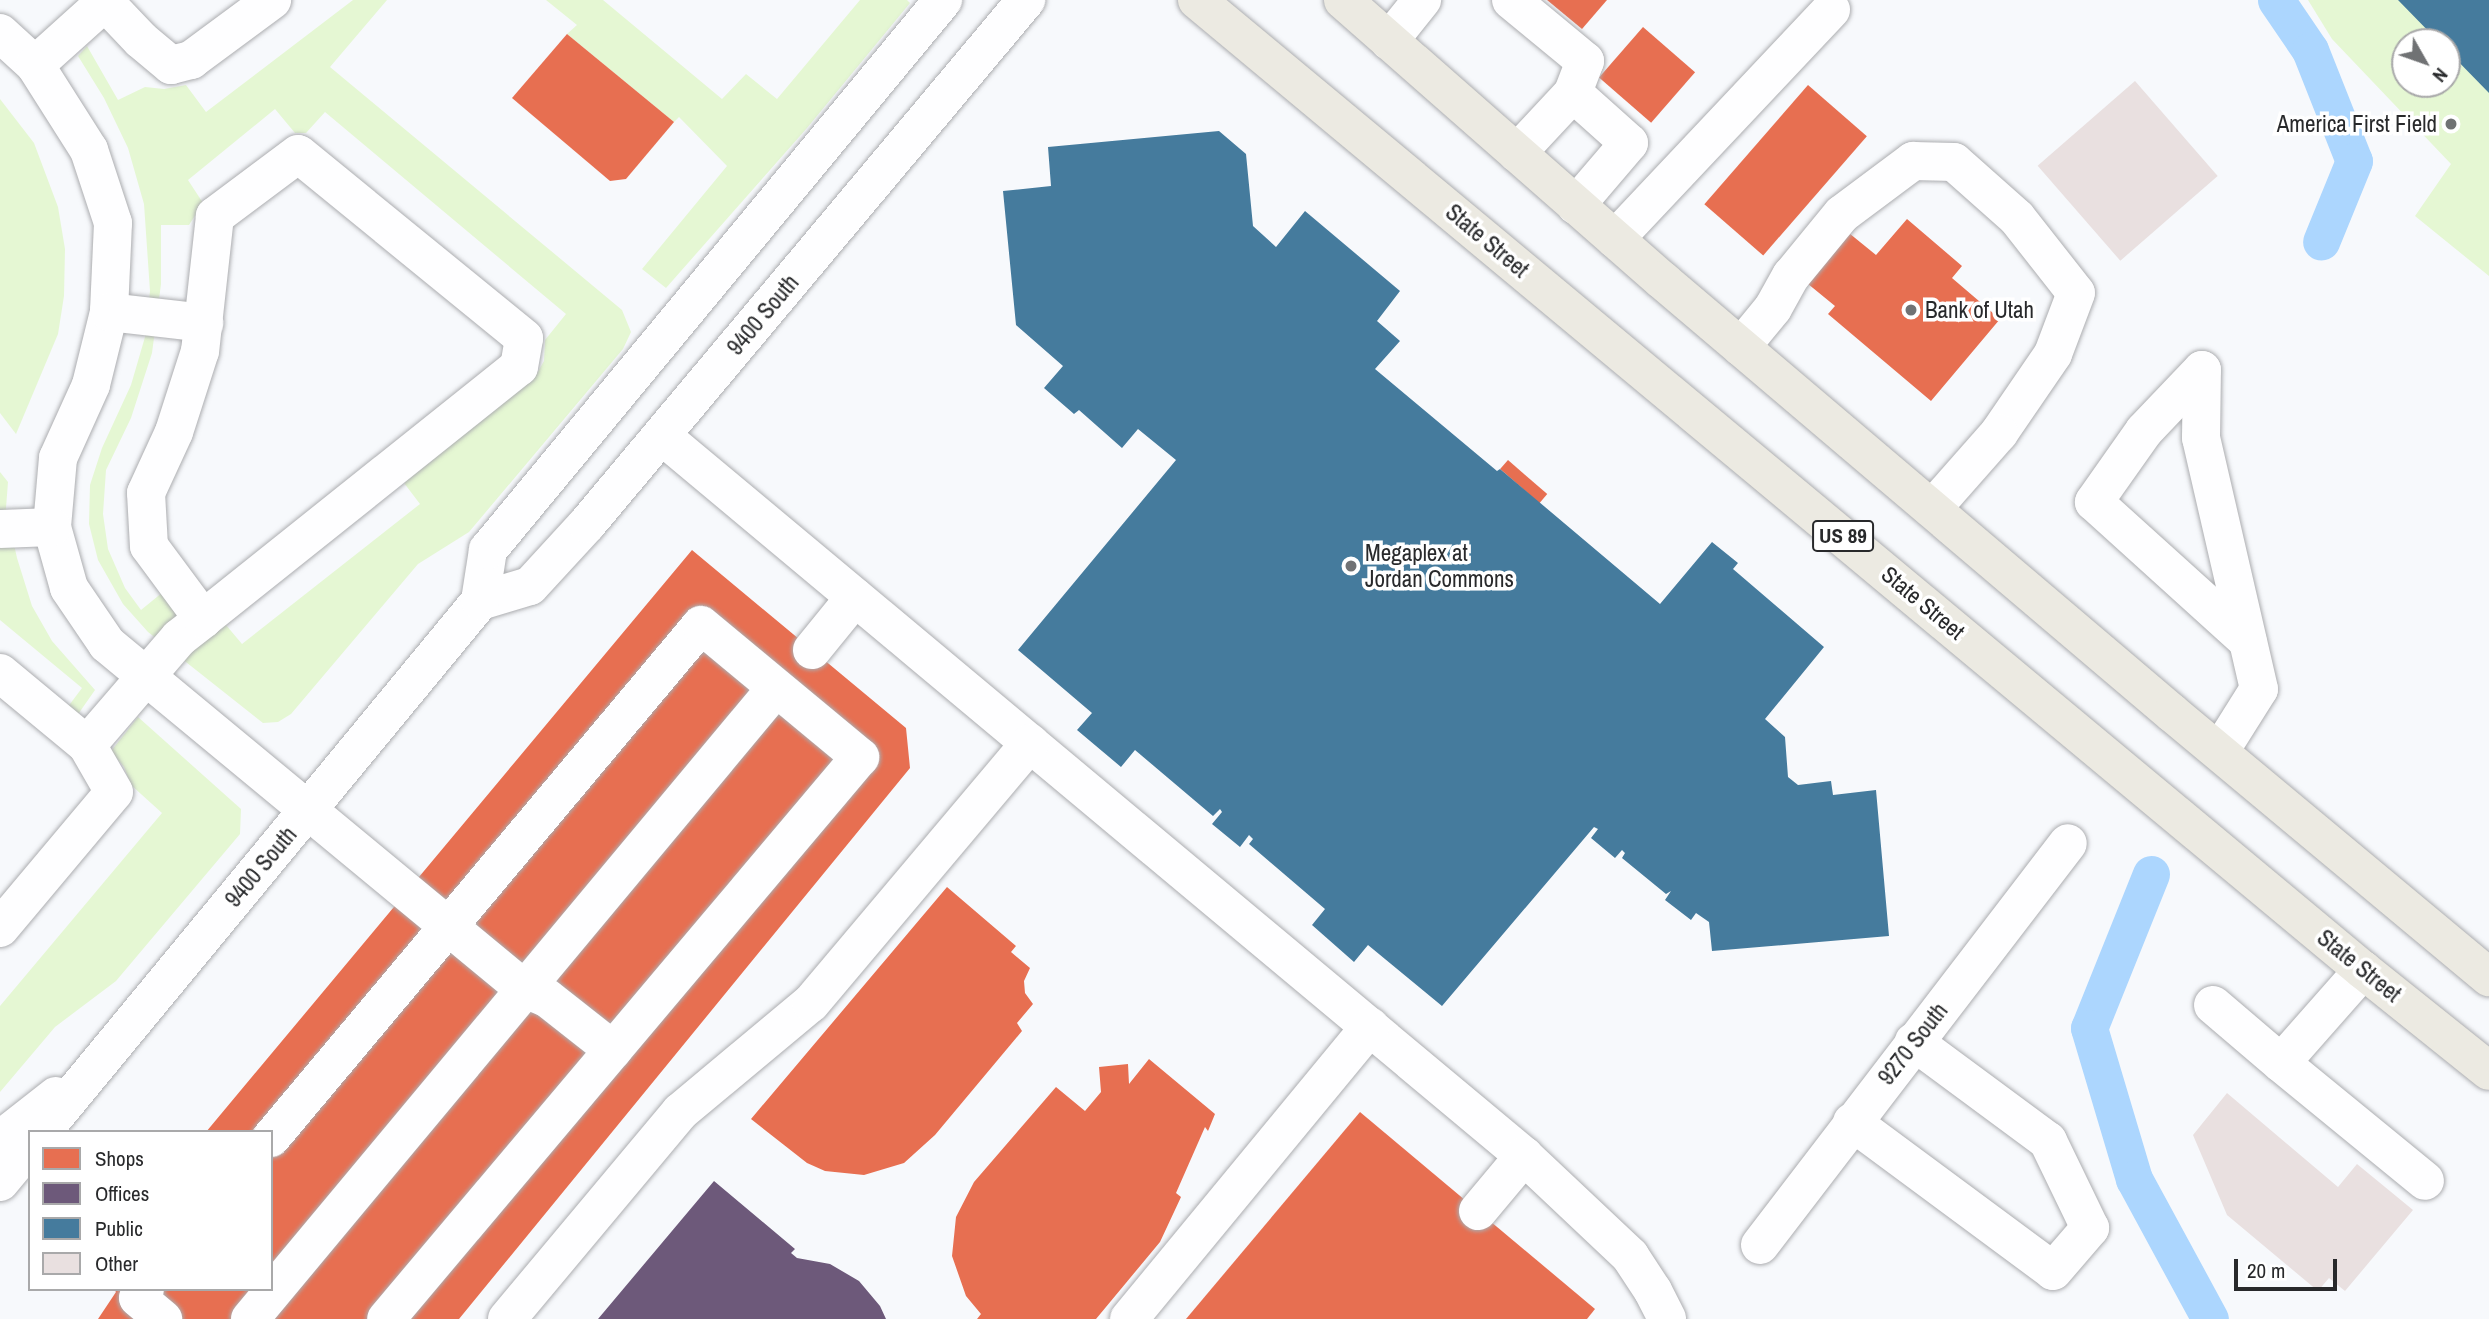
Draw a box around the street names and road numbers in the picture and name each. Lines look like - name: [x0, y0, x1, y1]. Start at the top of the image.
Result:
- street label: State Street: [1440, 198, 1534, 284]
- street label: 9400 South: [721, 269, 805, 361]
- road number: US 89: [1812, 518, 1874, 554]
- street label: State Street: [1876, 560, 1970, 646]
- street label: 9400 South: [219, 821, 303, 913]
- street label: State Street: [2312, 924, 2406, 1008]
- street label: 9270 South: [1872, 997, 1954, 1091]

